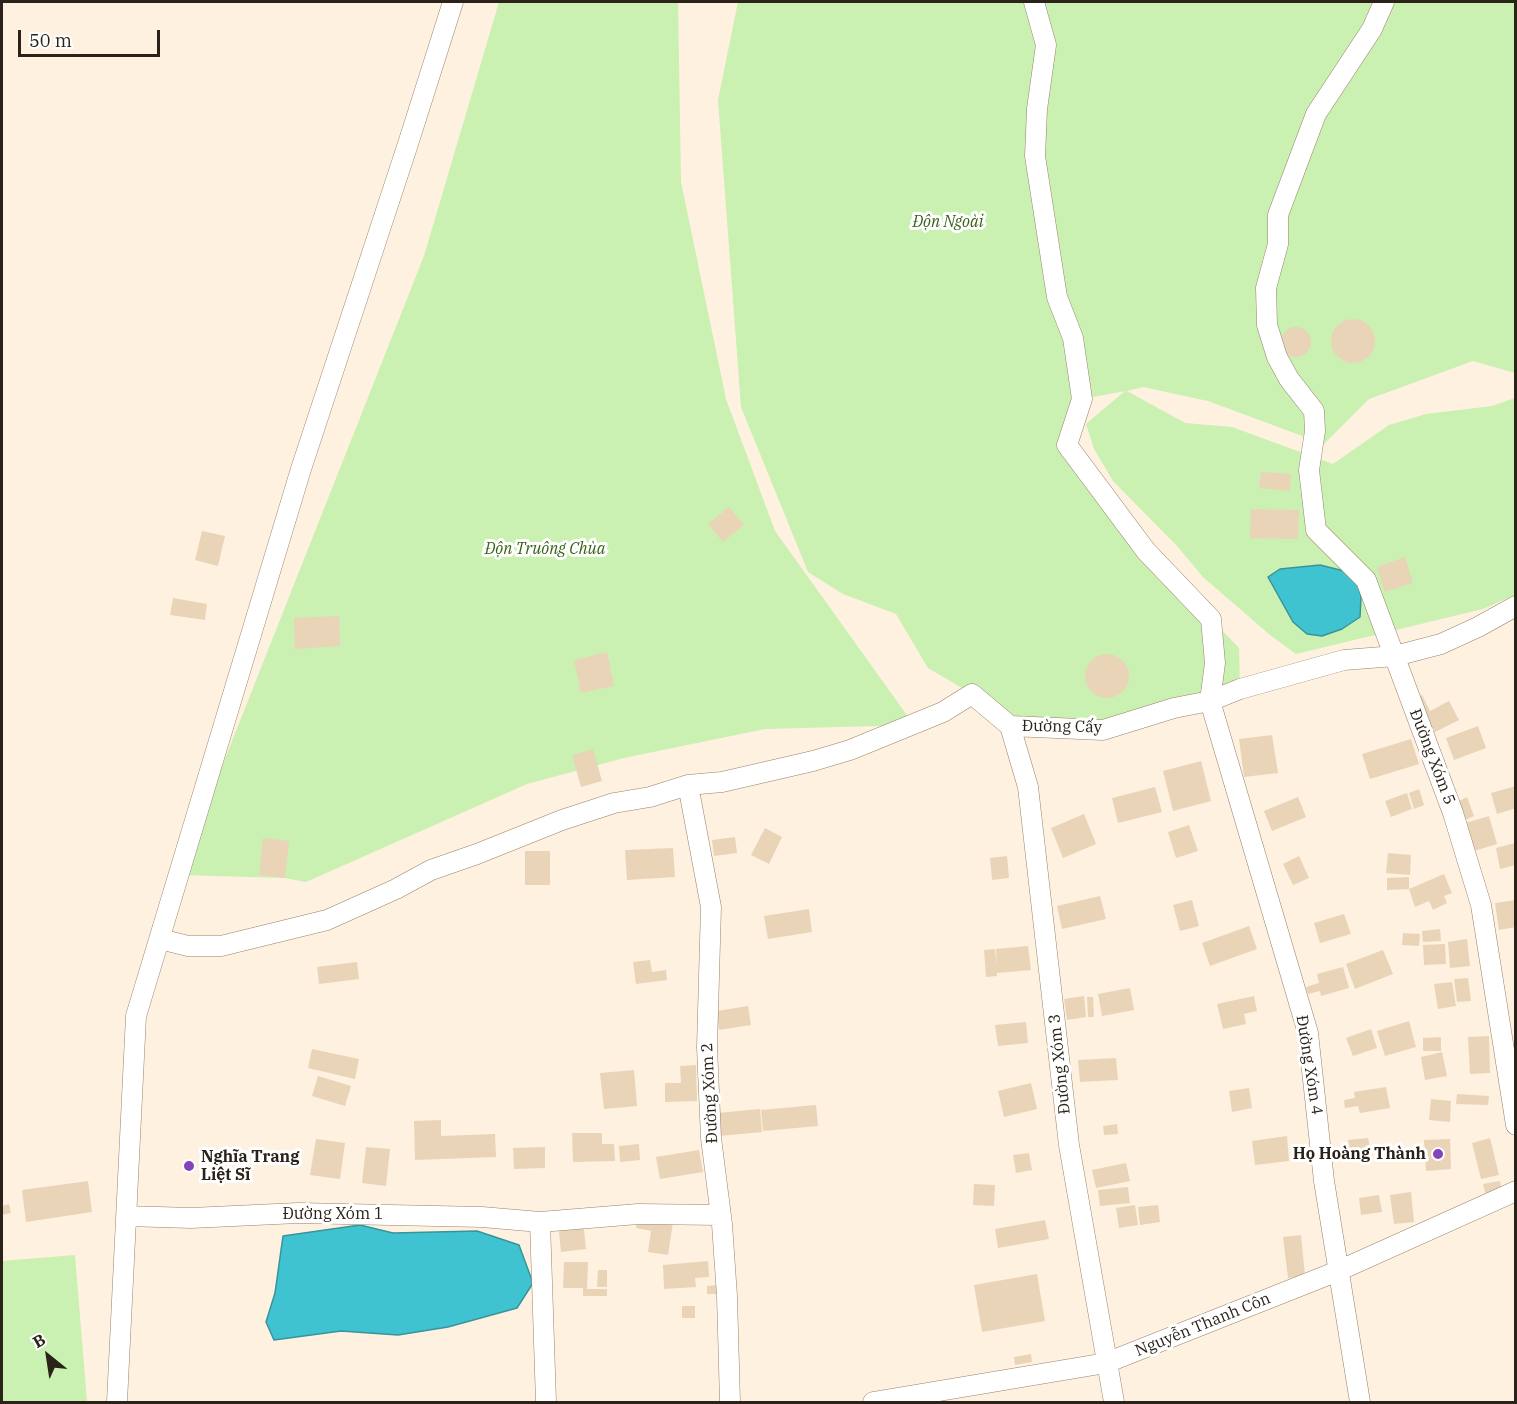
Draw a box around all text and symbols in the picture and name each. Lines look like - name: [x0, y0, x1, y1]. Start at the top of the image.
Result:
- scale bar: [21, 18, 164, 56]
- text: 50 m: [29, 29, 72, 52]
- park label: Độn Ngoài: [912, 212, 984, 232]
- park label: Độn Truông Chùa: [485, 539, 605, 559]
- street label: Đường Xóm 5: [1405, 706, 1459, 808]
- street label: Đường Cấy: [1022, 717, 1102, 737]
- street label: Đường Xóm 3: [1045, 1013, 1075, 1115]
- street label: Đường Xóm 4: [1292, 1014, 1326, 1116]
- street label: Đường Xóm 2: [698, 1042, 722, 1144]
- place label: Họ Hoàng Thành: [1293, 1144, 1426, 1164]
- place label: Nghĩa Trang Liệt Sĩ: [201, 1147, 299, 1185]
- marker: Họ Hoàng Thành: [1431, 1147, 1445, 1161]
- marker: Nghĩa Trang Liệt Sĩ: [182, 1159, 196, 1173]
- street label: Đường Xóm 1: [283, 1204, 383, 1224]
- street label: Nguyễn Thanh Côn: [1133, 1289, 1273, 1361]
- north arrow: [18, 1326, 78, 1386]
- text: B: [29, 1329, 49, 1352]

